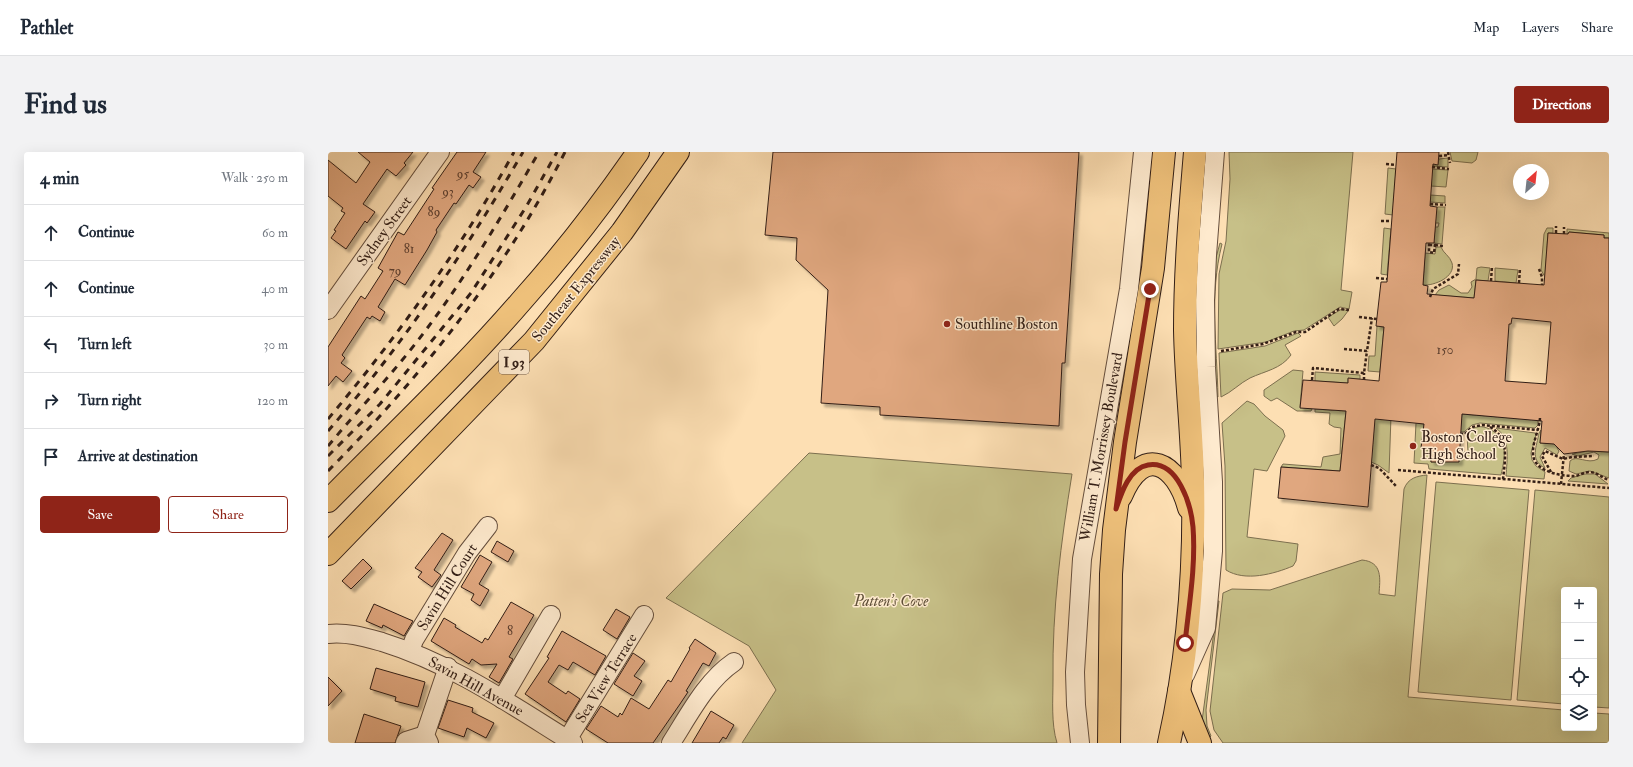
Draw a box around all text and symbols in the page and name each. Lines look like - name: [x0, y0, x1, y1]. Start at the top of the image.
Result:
- text: Pathlet: [20, 16, 74, 40]
- text: Map: [1473, 19, 1499, 36]
- text: Layers: [1521, 19, 1559, 36]
- text: Share: [1581, 19, 1613, 36]
- button: Directions: [1514, 86, 1609, 123]
- text: Find us: [24, 87, 107, 122]
- north arrow: [1513, 164, 1549, 200]
- house number: 95: [456, 166, 469, 182]
- text: 4 min: [40, 168, 79, 189]
- text: Walk · 250 m: [221, 170, 288, 186]
- house number: 93: [441, 184, 454, 200]
- street label: Sydney Street: [353, 192, 416, 270]
- house number: 89: [428, 204, 440, 220]
- icon: ahead: [40, 222, 62, 244]
- text: Continue: [78, 223, 134, 242]
- text: 60 m: [262, 225, 288, 241]
- street label: Southeast Expressway: [528, 232, 626, 347]
- house number: 81: [404, 241, 415, 257]
- house number: 79: [389, 263, 401, 279]
- icon: ahead: [40, 278, 62, 300]
- text: Continue: [78, 279, 134, 298]
- route end: [1141, 280, 1159, 298]
- text: 40 m: [262, 281, 288, 297]
- place label: Southline Boston: [955, 315, 1058, 334]
- marker: Southline Boston: [942, 319, 952, 329]
- icon: left: [40, 334, 62, 356]
- text: Turn left: [78, 335, 132, 354]
- text: 30 m: [264, 337, 288, 353]
- house number: 150: [1437, 342, 1453, 358]
- road number: I 93: [499, 350, 529, 374]
- street label: William T. Morrissey Boulevard: [1075, 350, 1128, 544]
- icon: right: [40, 390, 62, 412]
- text: Turn right: [78, 391, 141, 410]
- text: 120 m: [257, 393, 288, 409]
- place label: Boston College High School: [1421, 428, 1512, 464]
- marker: Boston College High School: [1408, 441, 1418, 451]
- icon: arrive: [40, 446, 62, 468]
- text: Arrive at destination: [78, 447, 198, 466]
- button: Save: [40, 496, 160, 533]
- button: Share: [168, 496, 288, 533]
- street label: Savin Hill Court: [413, 540, 482, 634]
- map controls: [1561, 587, 1597, 731]
- button: +: [1561, 587, 1597, 623]
- park label: Patten's Cove: [853, 592, 929, 611]
- house number: 8: [507, 623, 513, 639]
- button: −: [1561, 623, 1597, 659]
- street label: Sea View Terrace: [571, 630, 642, 727]
- route start: [1176, 634, 1194, 652]
- street label: Savin Hill Avenue: [425, 652, 527, 720]
- button: locate: [1561, 659, 1597, 695]
- button: layers: [1561, 695, 1597, 731]

